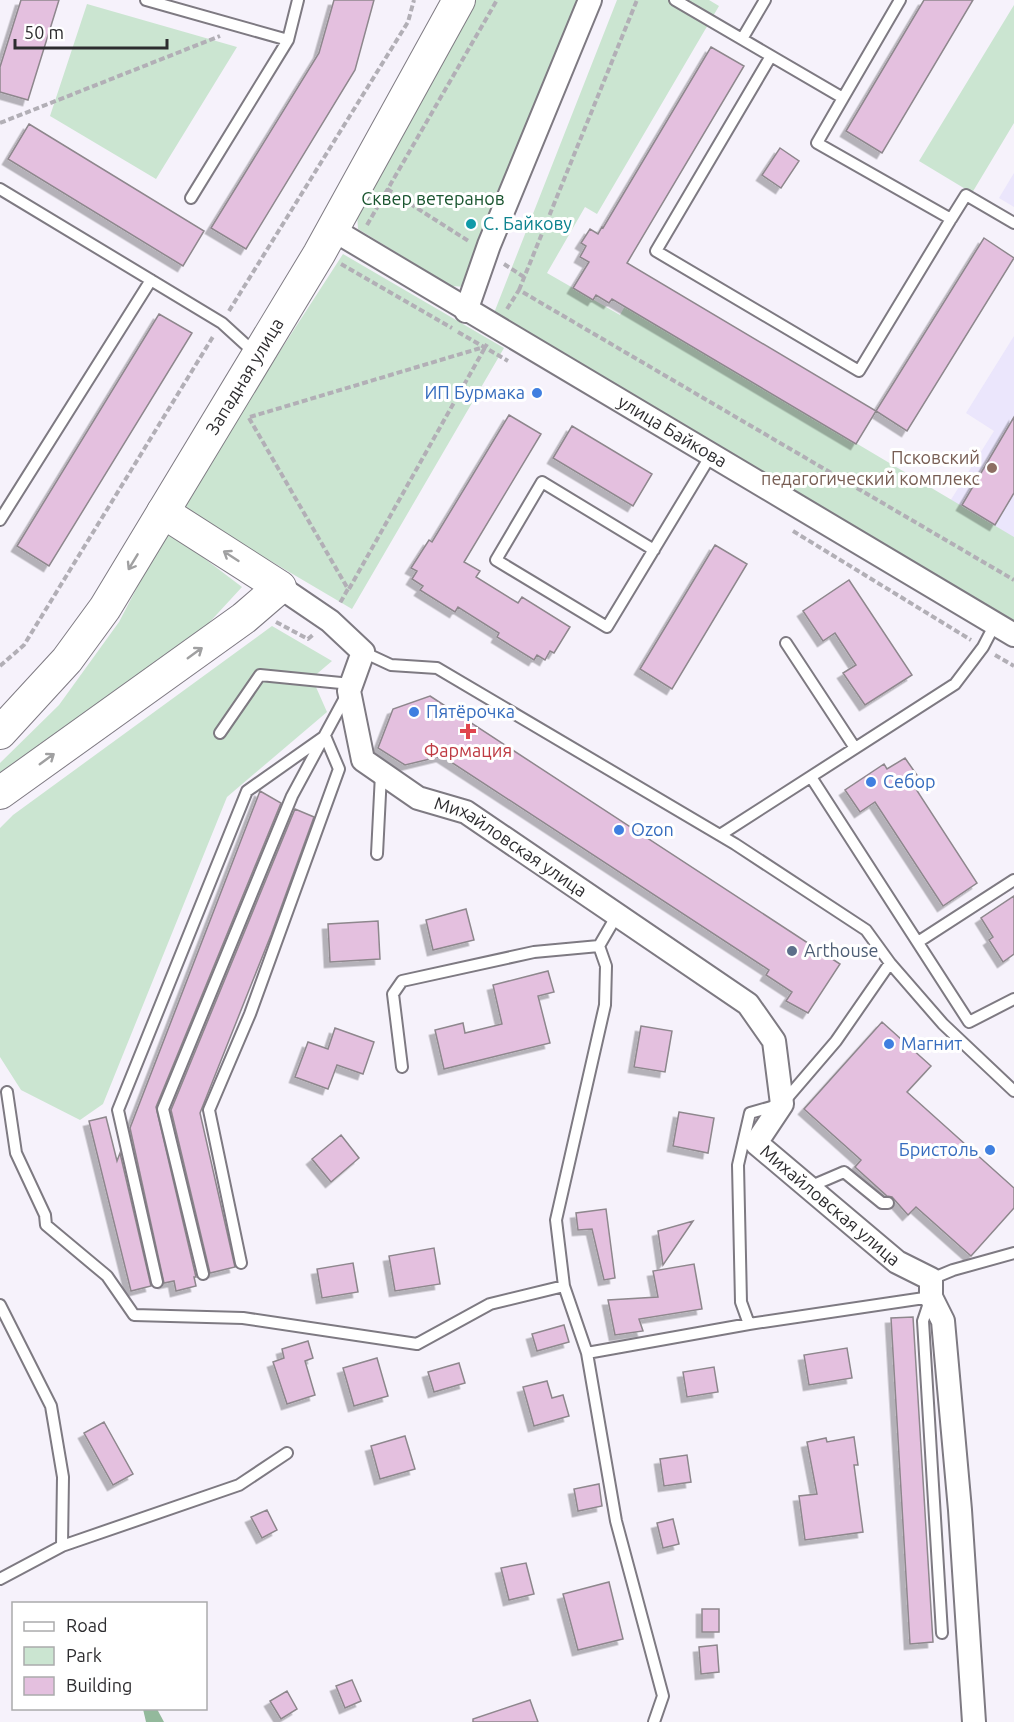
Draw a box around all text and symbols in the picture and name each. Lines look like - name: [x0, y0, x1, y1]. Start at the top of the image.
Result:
- scale bar: [15, 12, 166, 50]
- text: 50 m: [24, 22, 64, 42]
- park label: Сквер ветеранов: [361, 188, 505, 208]
- place label: С. Байкову: [483, 213, 572, 233]
- marker: С. Байкову: [464, 217, 478, 231]
- street label: Западная улица: [201, 314, 287, 438]
- place label: ИП Бурмака: [425, 382, 525, 402]
- marker: ИП Бурмака: [530, 386, 544, 400]
- street label: улица Байкова: [615, 391, 731, 471]
- place label: Псковский педагогический комплекс: [761, 447, 980, 488]
- marker: Псковский педагогический комплекс: [985, 461, 999, 475]
- one-way arrow: [223, 549, 240, 561]
- one-way arrow: [126, 553, 138, 570]
- one-way arrow: [186, 647, 202, 659]
- place label: Пятёрочка: [426, 701, 515, 721]
- marker: Пятёрочка: [407, 705, 421, 719]
- marker: Фармация: [461, 724, 475, 738]
- place label: Фармация: [424, 740, 512, 760]
- one-way arrow: [39, 753, 55, 765]
- place label: Себор: [883, 771, 936, 791]
- marker: Себор: [864, 775, 878, 789]
- street label: Михайловская улица: [432, 792, 591, 900]
- place label: Ozon: [631, 819, 674, 839]
- marker: Ozon: [612, 823, 626, 837]
- place label: Arthouse: [804, 940, 878, 960]
- marker: Arthouse: [785, 944, 799, 958]
- place label: Магнит: [901, 1033, 962, 1053]
- marker: Магнит: [882, 1037, 896, 1051]
- place label: Бристоль: [899, 1139, 978, 1159]
- street label: Михайловская улица: [757, 1140, 904, 1269]
- marker: Бристоль: [983, 1143, 997, 1157]
- legend: [12, 1602, 207, 1710]
- text: Road: [66, 1615, 108, 1635]
- text: Park: [66, 1645, 102, 1665]
- text: Building: [66, 1675, 132, 1695]

